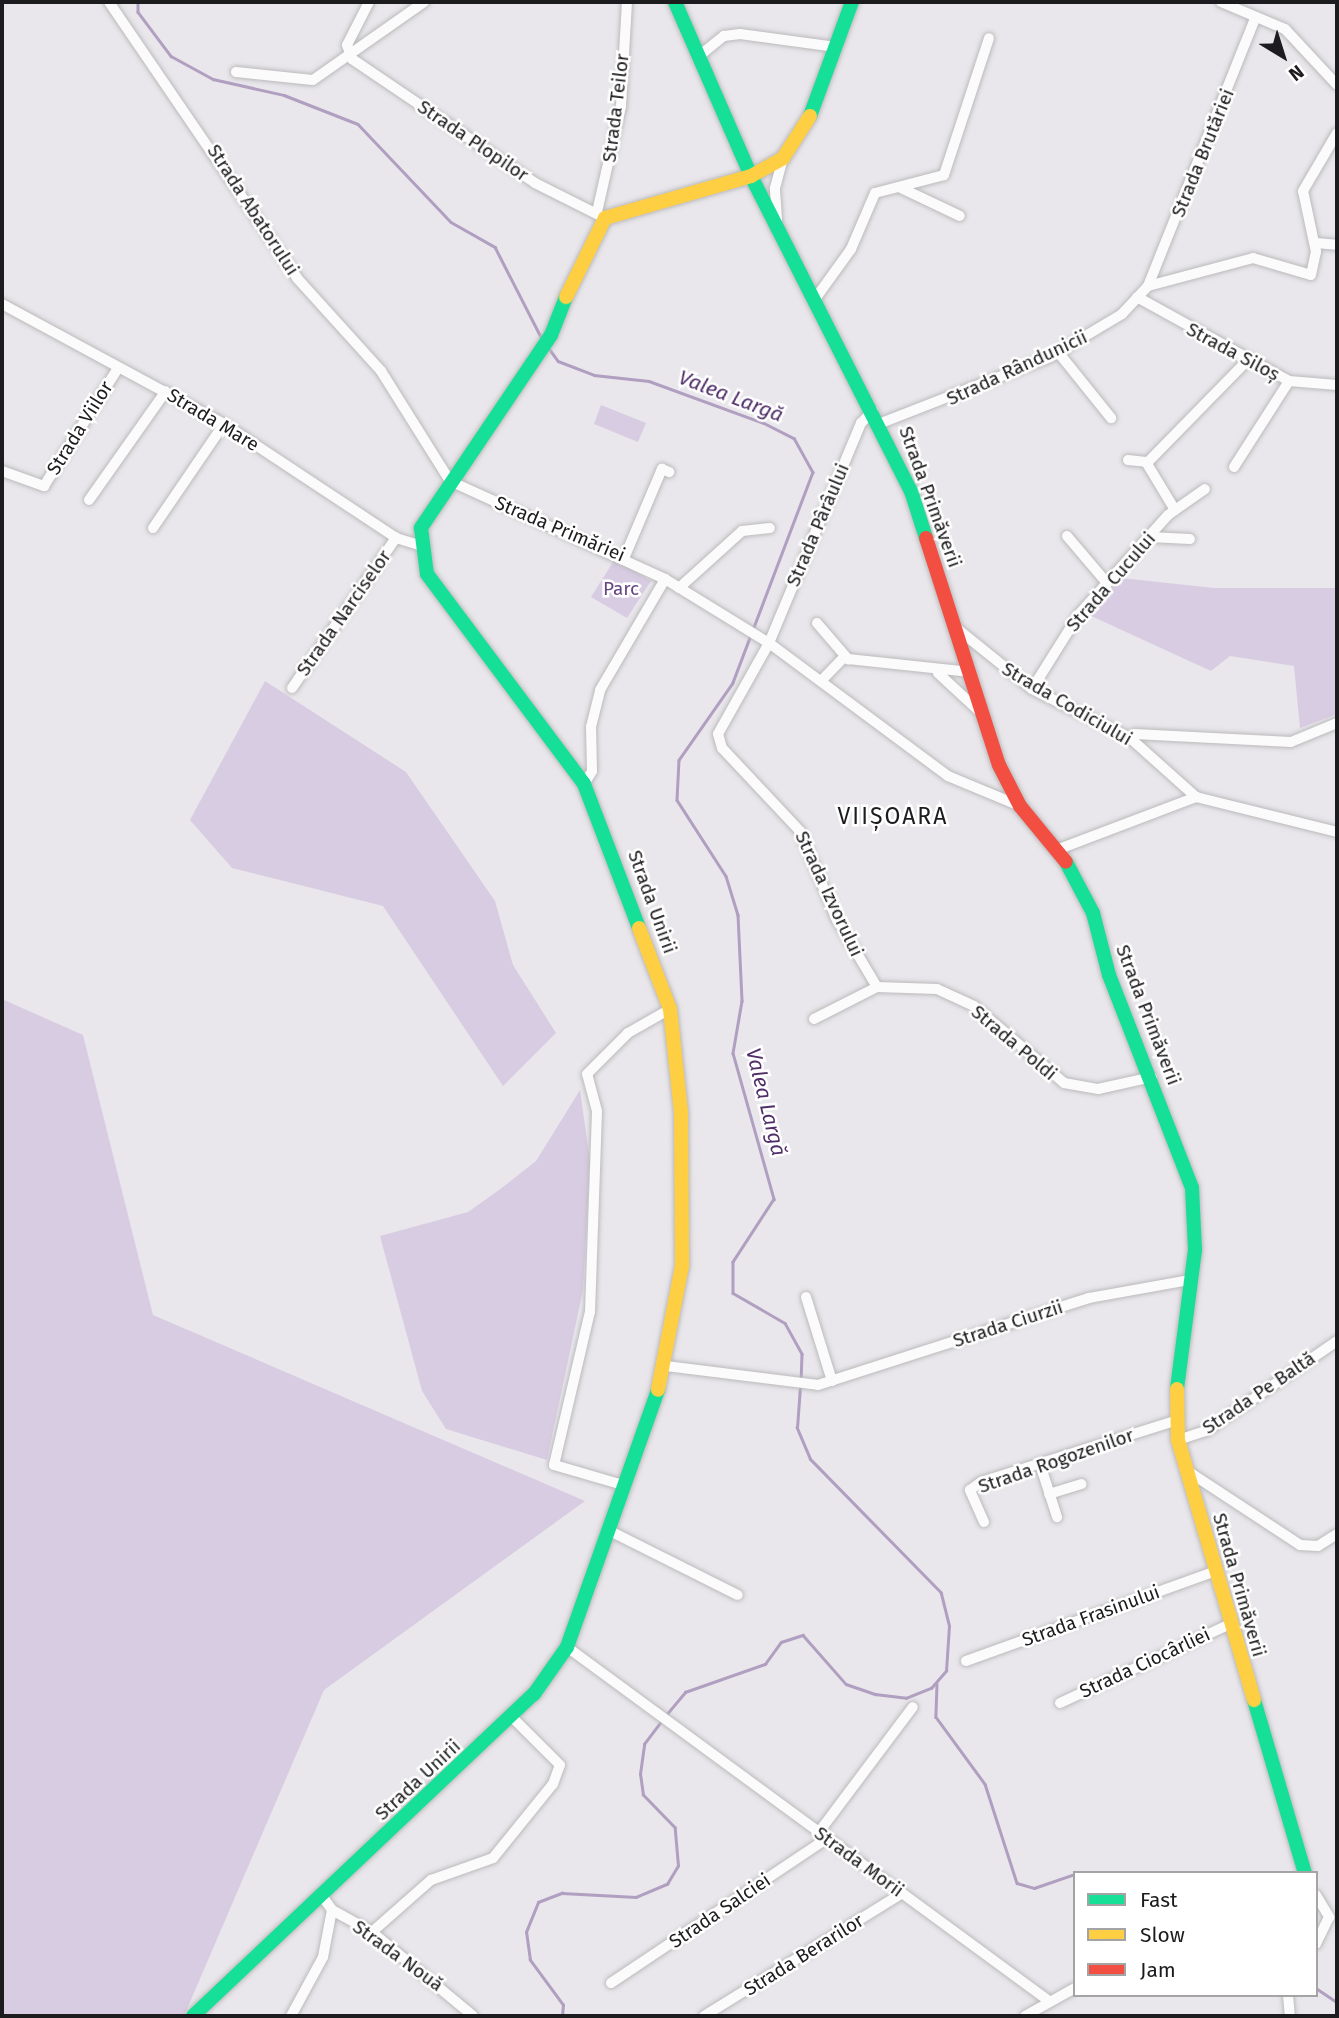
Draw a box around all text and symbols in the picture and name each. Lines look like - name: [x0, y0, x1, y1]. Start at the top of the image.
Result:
- north arrow: [1248, 21, 1318, 91]
- street label: Strada Teilor: [598, 52, 634, 164]
- text: N: [1284, 60, 1308, 86]
- street label: Strada Brutăriei: [1167, 86, 1239, 220]
- street label: Strada Plopilor: [413, 96, 533, 186]
- street label: Strada Abatorului: [202, 140, 304, 280]
- street label: Strada Siloș: [1183, 318, 1283, 386]
- street label: Strada Rândunicii: [943, 325, 1091, 411]
- water label: Valea Largă: [675, 364, 787, 428]
- street label: Strada Viilor: [42, 377, 118, 479]
- street label: Strada Mare: [163, 384, 263, 456]
- street label: Strada Primăverii: [894, 423, 966, 571]
- street label: Strada Pârâului: [782, 460, 854, 590]
- street label: Strada Primăriei: [491, 491, 629, 567]
- street label: Strada Cucului: [1062, 528, 1160, 636]
- street label: Strada Narciselor: [292, 546, 396, 680]
- park label: Parc: [603, 578, 639, 600]
- street label: Strada Codiciului: [998, 658, 1136, 750]
- district label: VIIȘOARA: [839, 802, 947, 830]
- street label: Strada Izvorului: [790, 828, 868, 960]
- street label: Strada Unirii: [623, 847, 681, 957]
- street label: Strada Primăverii: [1111, 942, 1185, 1088]
- street label: Strada Poldi: [967, 1001, 1061, 1085]
- water label: Valea Largă: [740, 1045, 792, 1159]
- street label: Strada Ciurzii: [950, 1296, 1066, 1352]
- street label: Strada Pe Baltă: [1198, 1347, 1320, 1439]
- street label: Strada Rogozenilor: [975, 1424, 1137, 1498]
- street label: Strada Primăverii: [1208, 1511, 1270, 1659]
- street label: Strada Frasinului: [1019, 1581, 1163, 1651]
- street label: Strada Ciocârliei: [1076, 1623, 1214, 1703]
- street label: Strada Unirii: [371, 1735, 465, 1825]
- street label: Strada Morii: [810, 1822, 908, 1902]
- street label: Strada Salciei: [665, 1869, 775, 1953]
- legend: [1073, 1871, 1318, 1997]
- text: Fast: [1140, 1887, 1178, 1913]
- street label: Strada Berarilor: [740, 1909, 868, 2001]
- street label: Strada Nouă: [348, 1916, 448, 1996]
- text: Slow: [1140, 1922, 1185, 1948]
- text: Jam: [1140, 1957, 1176, 1983]

